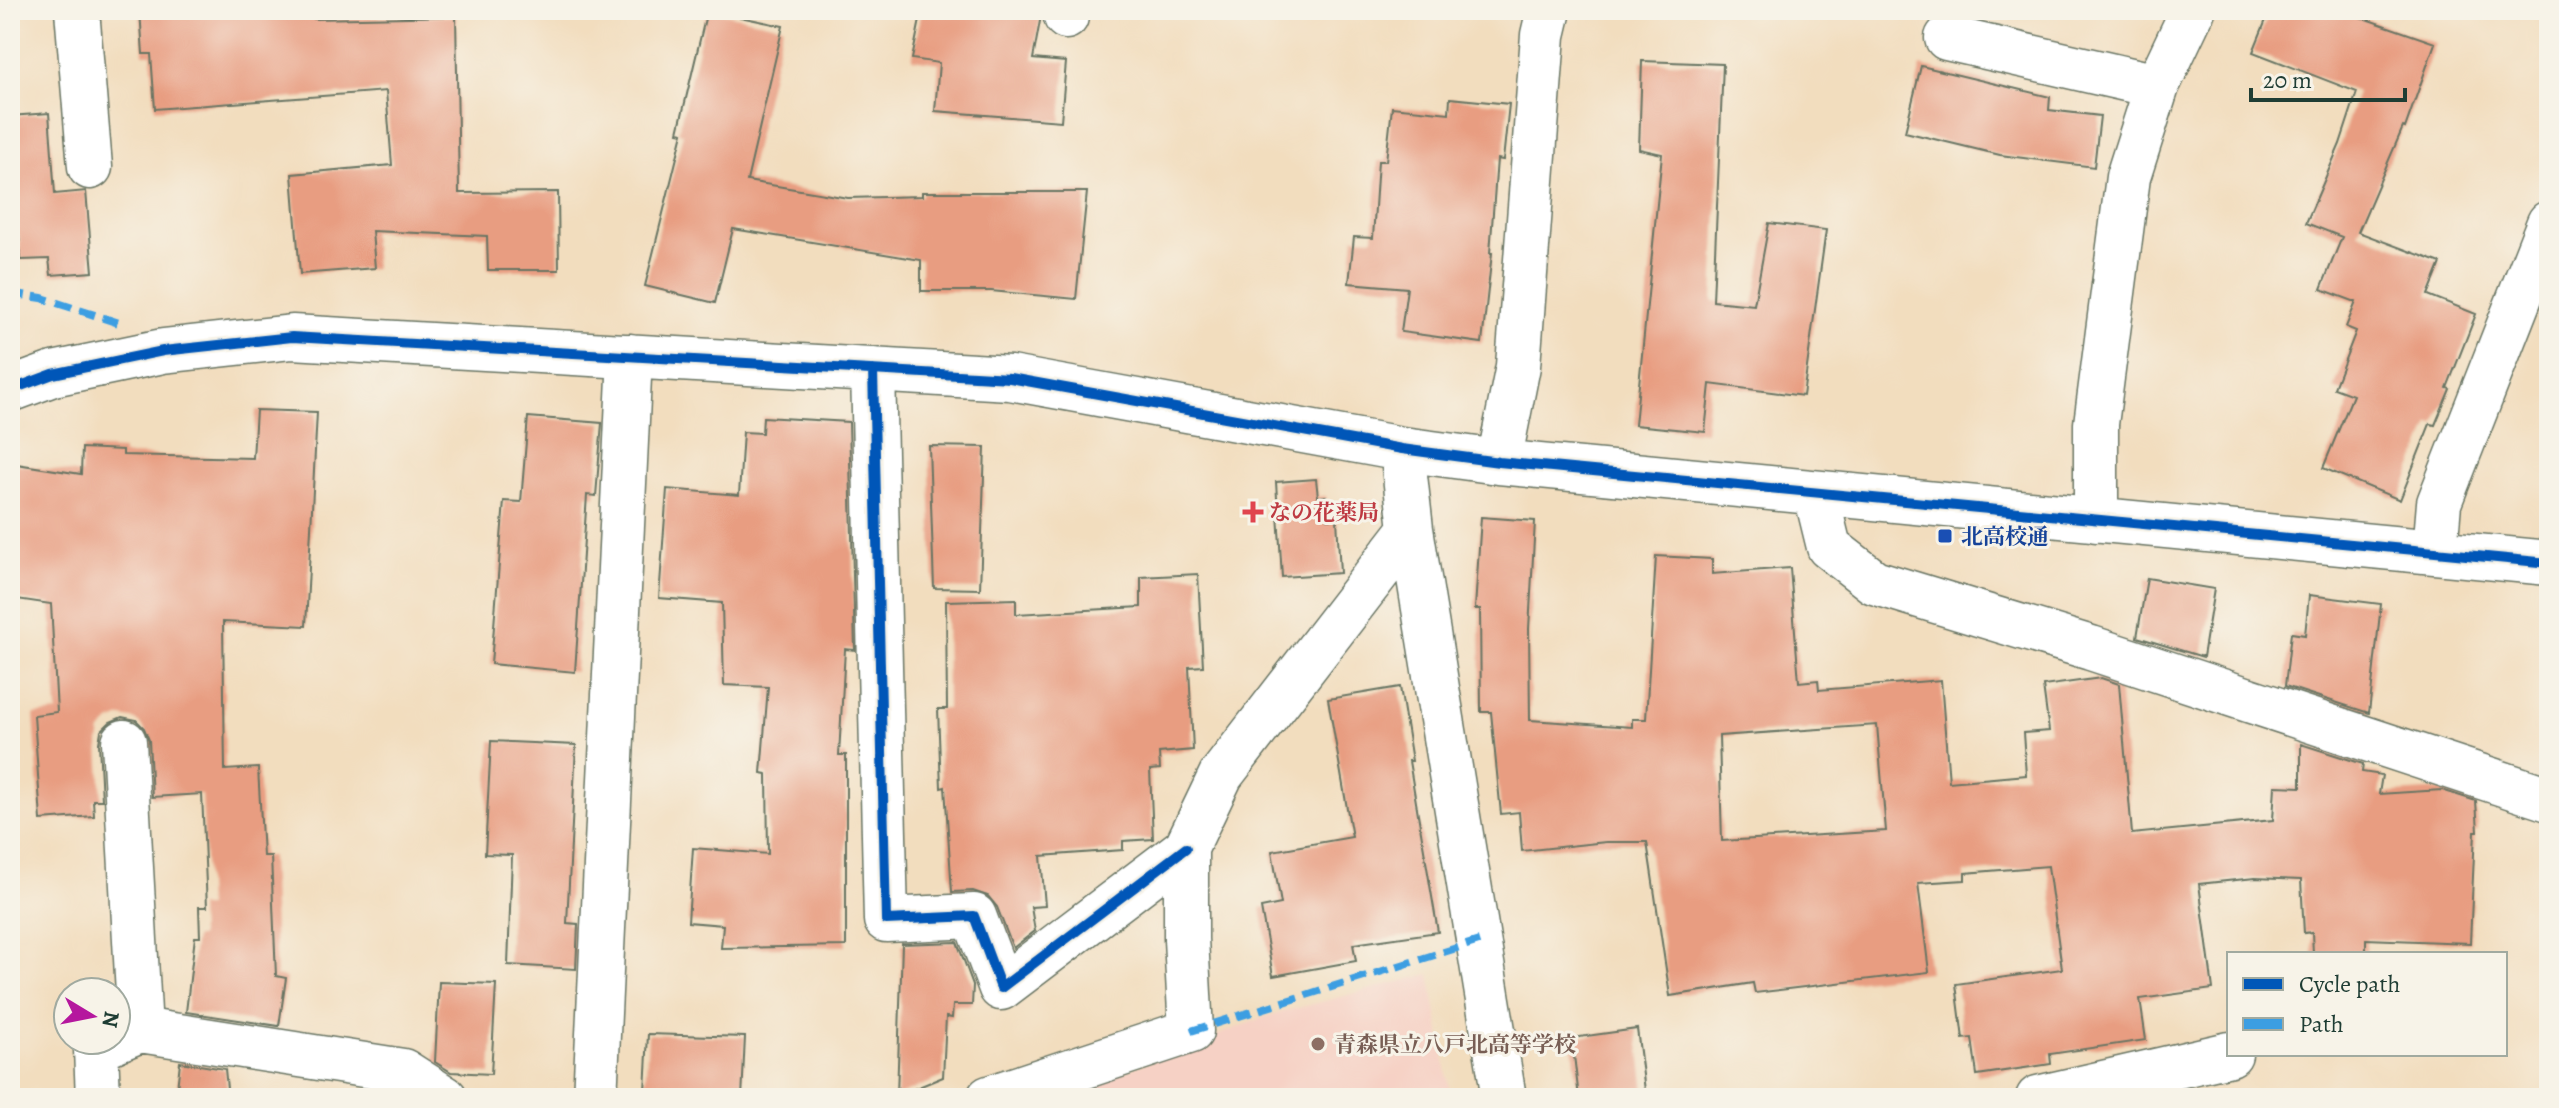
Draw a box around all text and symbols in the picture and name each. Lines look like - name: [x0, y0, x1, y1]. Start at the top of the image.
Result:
- scale bar: [2251, 52, 2405, 102]
- text: 20 m: [2263, 64, 2312, 96]
- place label: なの花薬局: [1269, 498, 1379, 528]
- marker: なの花薬局: [1244, 503, 1262, 521]
- place label: 北高校通: [1961, 522, 2049, 552]
- marker: 北高校通: [1936, 527, 1954, 545]
- legend: [2227, 952, 2507, 1056]
- text: Cycle path: [2299, 968, 2400, 1000]
- north arrow: [52, 976, 132, 1056]
- text: Path: [2299, 1008, 2344, 1040]
- text: N: [95, 1009, 127, 1030]
- place label: 青森県立八戸北高等学校: [1334, 1030, 1576, 1060]
- marker: 青森県立八戸北高等学校: [1309, 1035, 1327, 1053]

